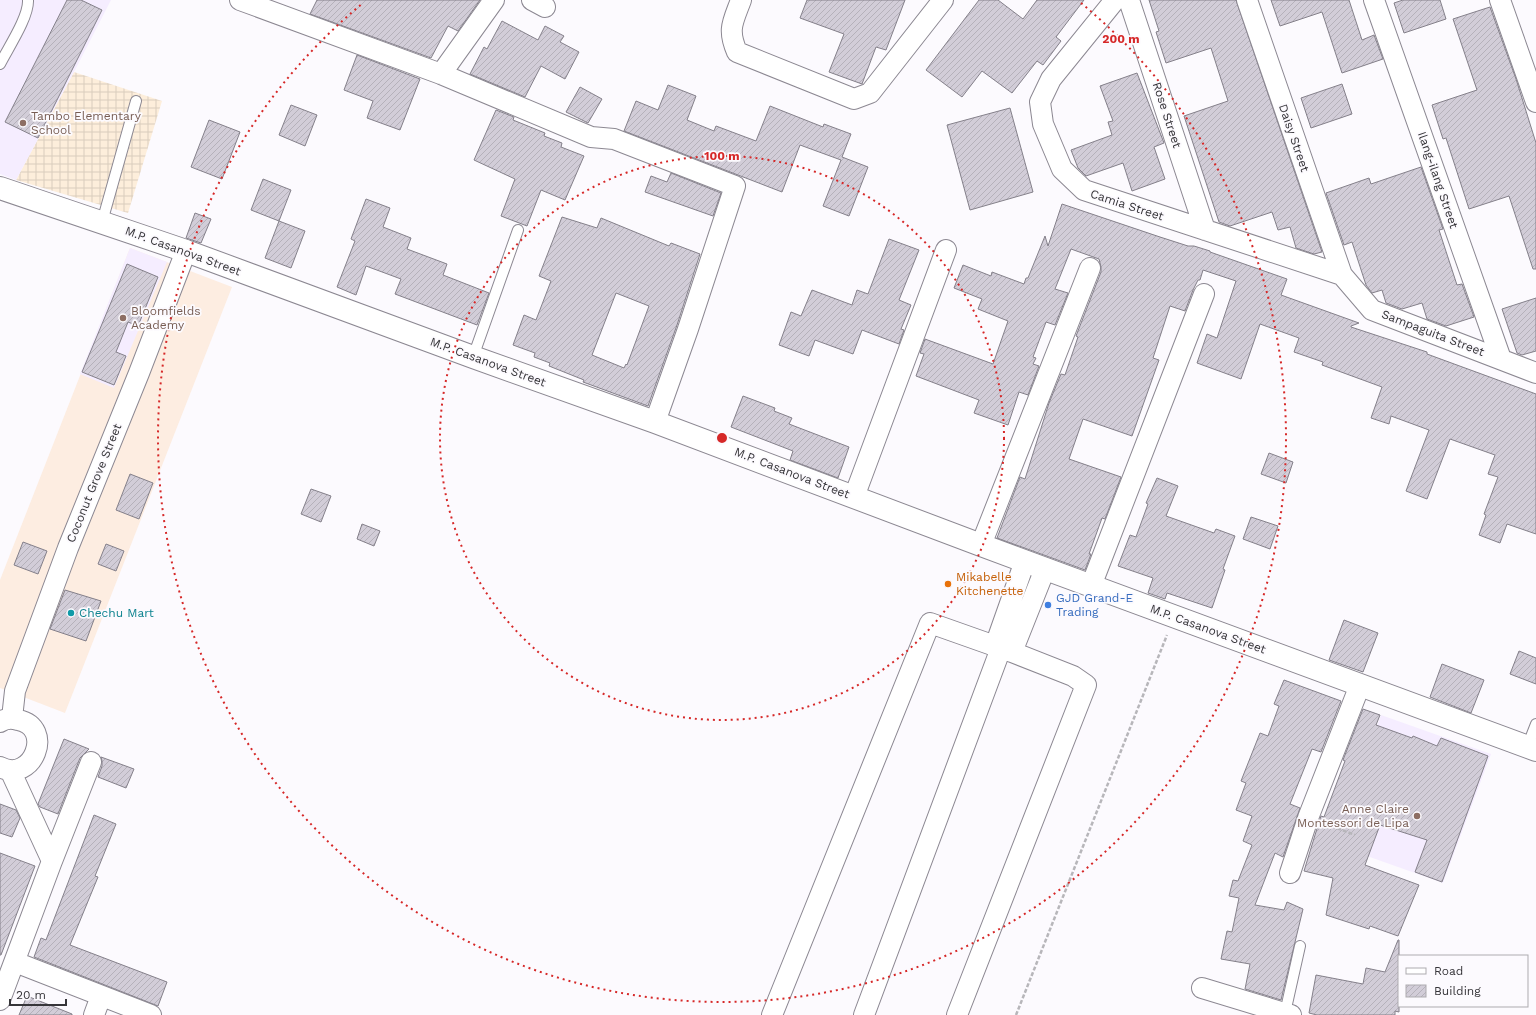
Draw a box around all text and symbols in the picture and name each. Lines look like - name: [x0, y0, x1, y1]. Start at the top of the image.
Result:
- text: 200 m: [1102, 32, 1140, 46]
- street label: Rose Street: [1150, 80, 1184, 150]
- street label: Daisy Street: [1276, 102, 1312, 174]
- place label: Tambo Elementary School: [31, 109, 142, 137]
- marker: Tambo Elementary School: [18, 118, 28, 128]
- street label: Ilang-ilang Street: [1415, 130, 1461, 230]
- text: 100 m: [704, 149, 740, 163]
- street label: Camia Street: [1089, 187, 1165, 223]
- street label: M.P. Casanova Street: [123, 224, 243, 278]
- place label: Bloomfields Academy: [131, 304, 201, 332]
- street label: Sampaguita Street: [1380, 307, 1486, 359]
- marker: Bloomfields Academy: [118, 313, 128, 323]
- street label: M.P. Casanova Street: [428, 335, 548, 389]
- street label: Coconut Grove Street: [64, 421, 124, 545]
- centre of rings: [715, 431, 729, 445]
- street label: M.P. Casanova Street: [732, 445, 852, 501]
- place label: Mikabelle Kitchenette: [956, 570, 1024, 598]
- marker: Mikabelle Kitchenette: [943, 579, 953, 589]
- place label: GJD Grand-E Trading: [1056, 591, 1134, 619]
- marker: GJD Grand-E Trading: [1043, 600, 1053, 610]
- street label: M.P. Casanova Street: [1148, 602, 1268, 656]
- place label: Chechu Mart: [79, 606, 154, 620]
- marker: Chechu Mart: [66, 608, 76, 618]
- place label: Anne Claire Montessori de Lipa: [1297, 802, 1409, 830]
- marker: Anne Claire Montessori de Lipa: [1412, 811, 1422, 821]
- legend: [1398, 955, 1528, 1007]
- text: Road: [1434, 964, 1463, 978]
- scale bar: [10, 981, 66, 1007]
- text: Building: [1434, 984, 1481, 998]
- text: 20 m: [16, 988, 46, 1002]

